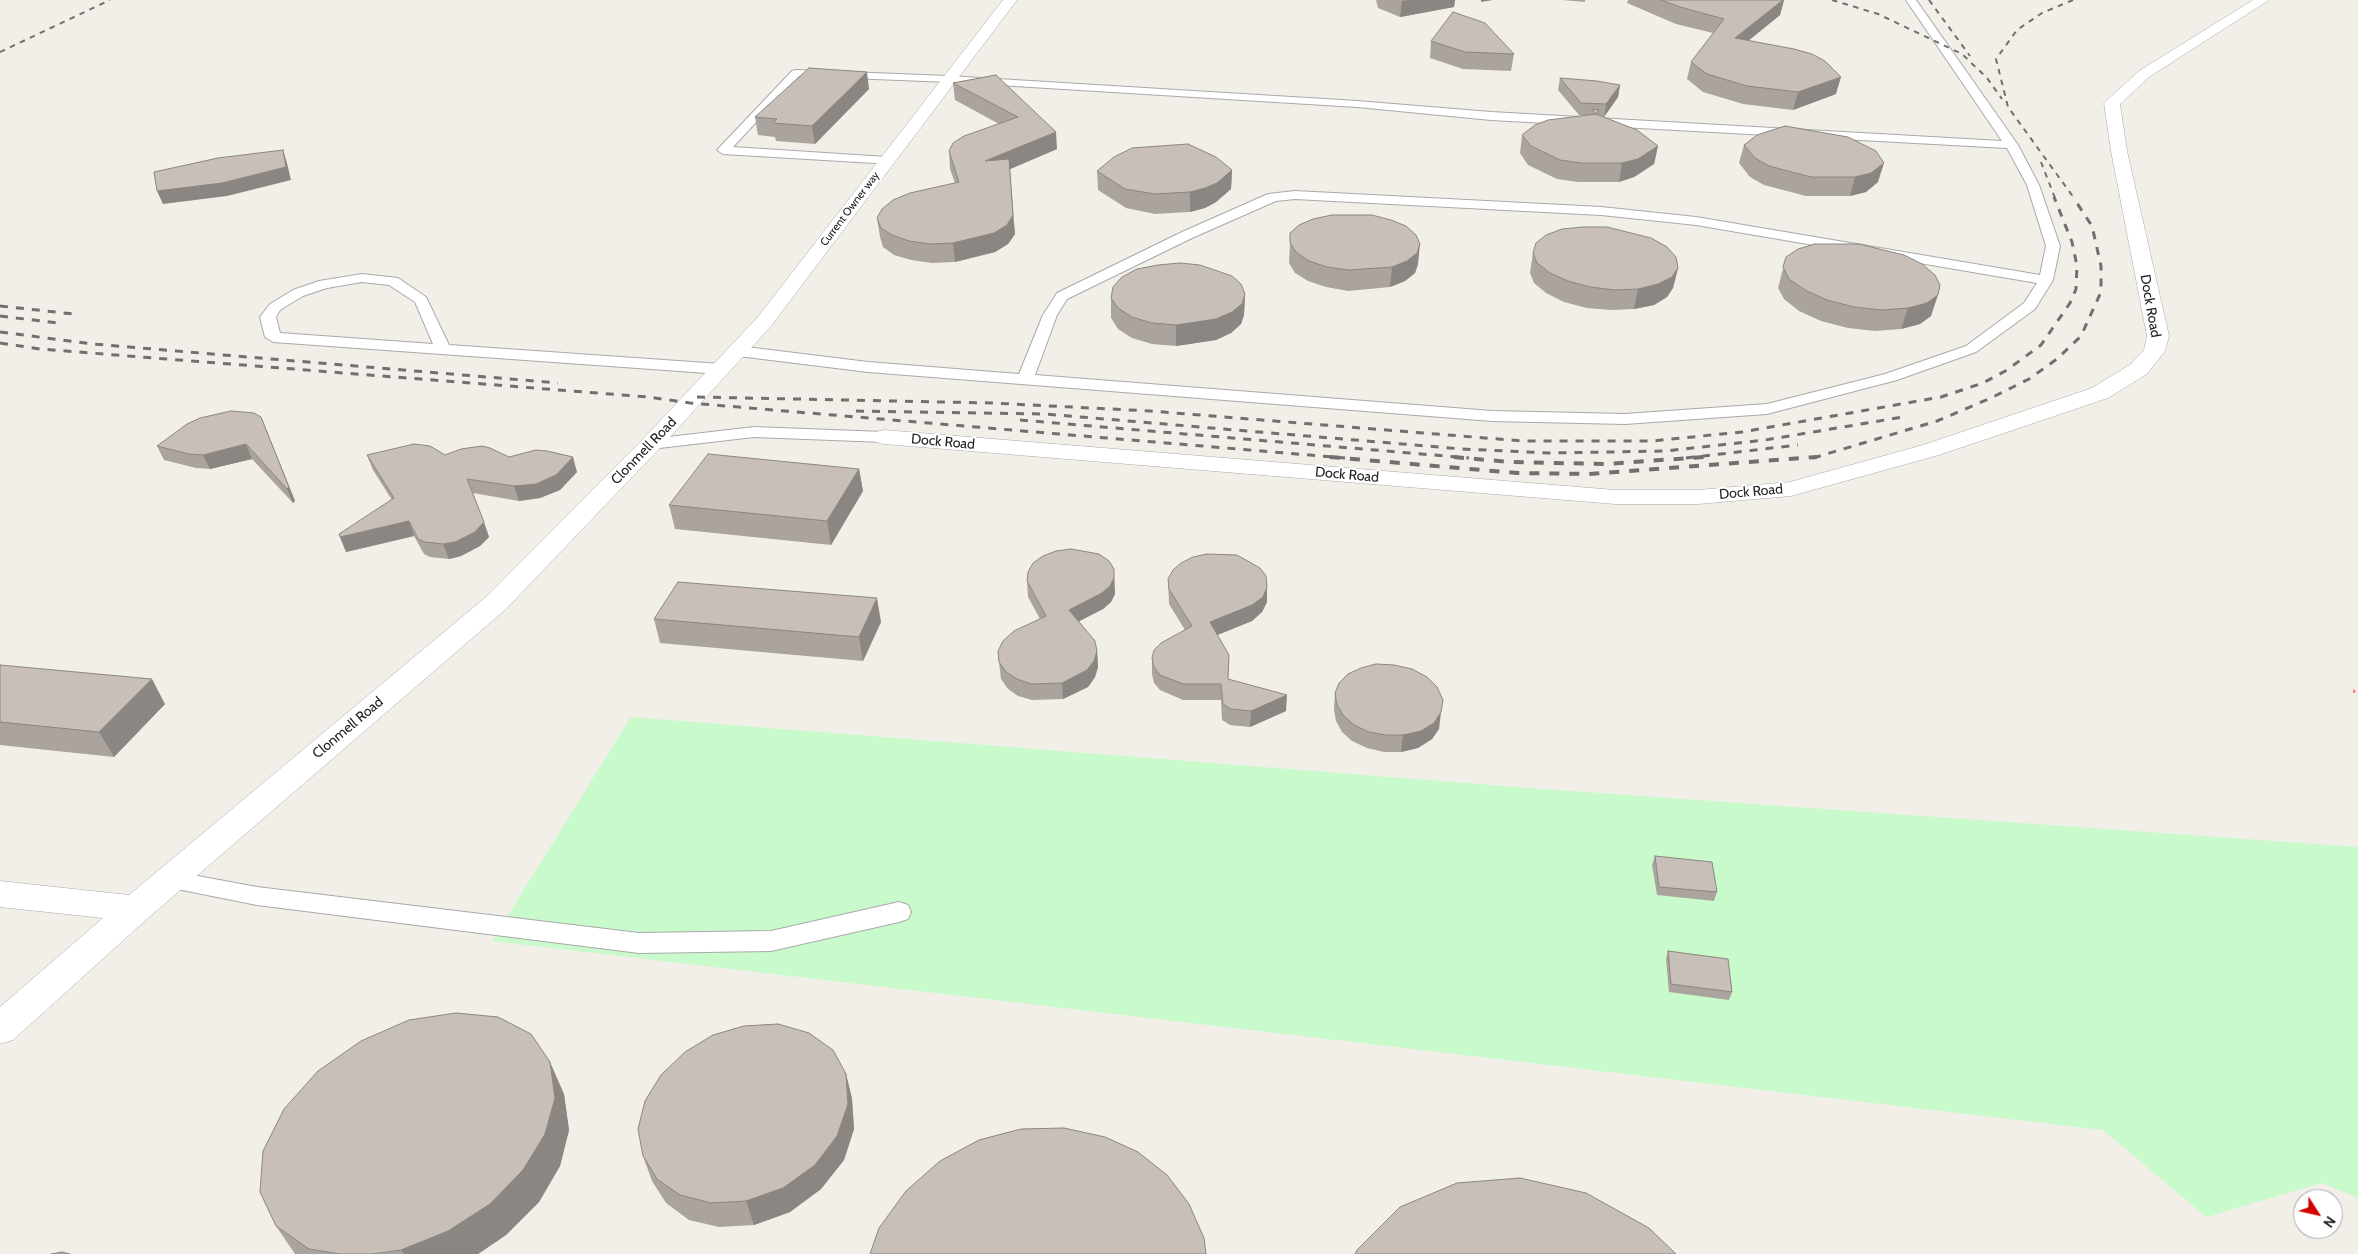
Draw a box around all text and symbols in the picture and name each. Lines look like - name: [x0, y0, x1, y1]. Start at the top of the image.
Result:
- street label: Current Owner way: [818, 169, 882, 249]
- street label: Dock Road: [2136, 273, 2164, 339]
- street label: Clonmell Road: [608, 414, 680, 488]
- street label: Dock Road: [910, 431, 976, 453]
- street label: Dock Road: [1314, 464, 1380, 486]
- street label: Dock Road: [1718, 481, 1784, 503]
- street label: Clonmell Road: [309, 694, 387, 762]
- north arrow: [2293, 1189, 2343, 1239]
- text: N: [2319, 1213, 2340, 1231]

